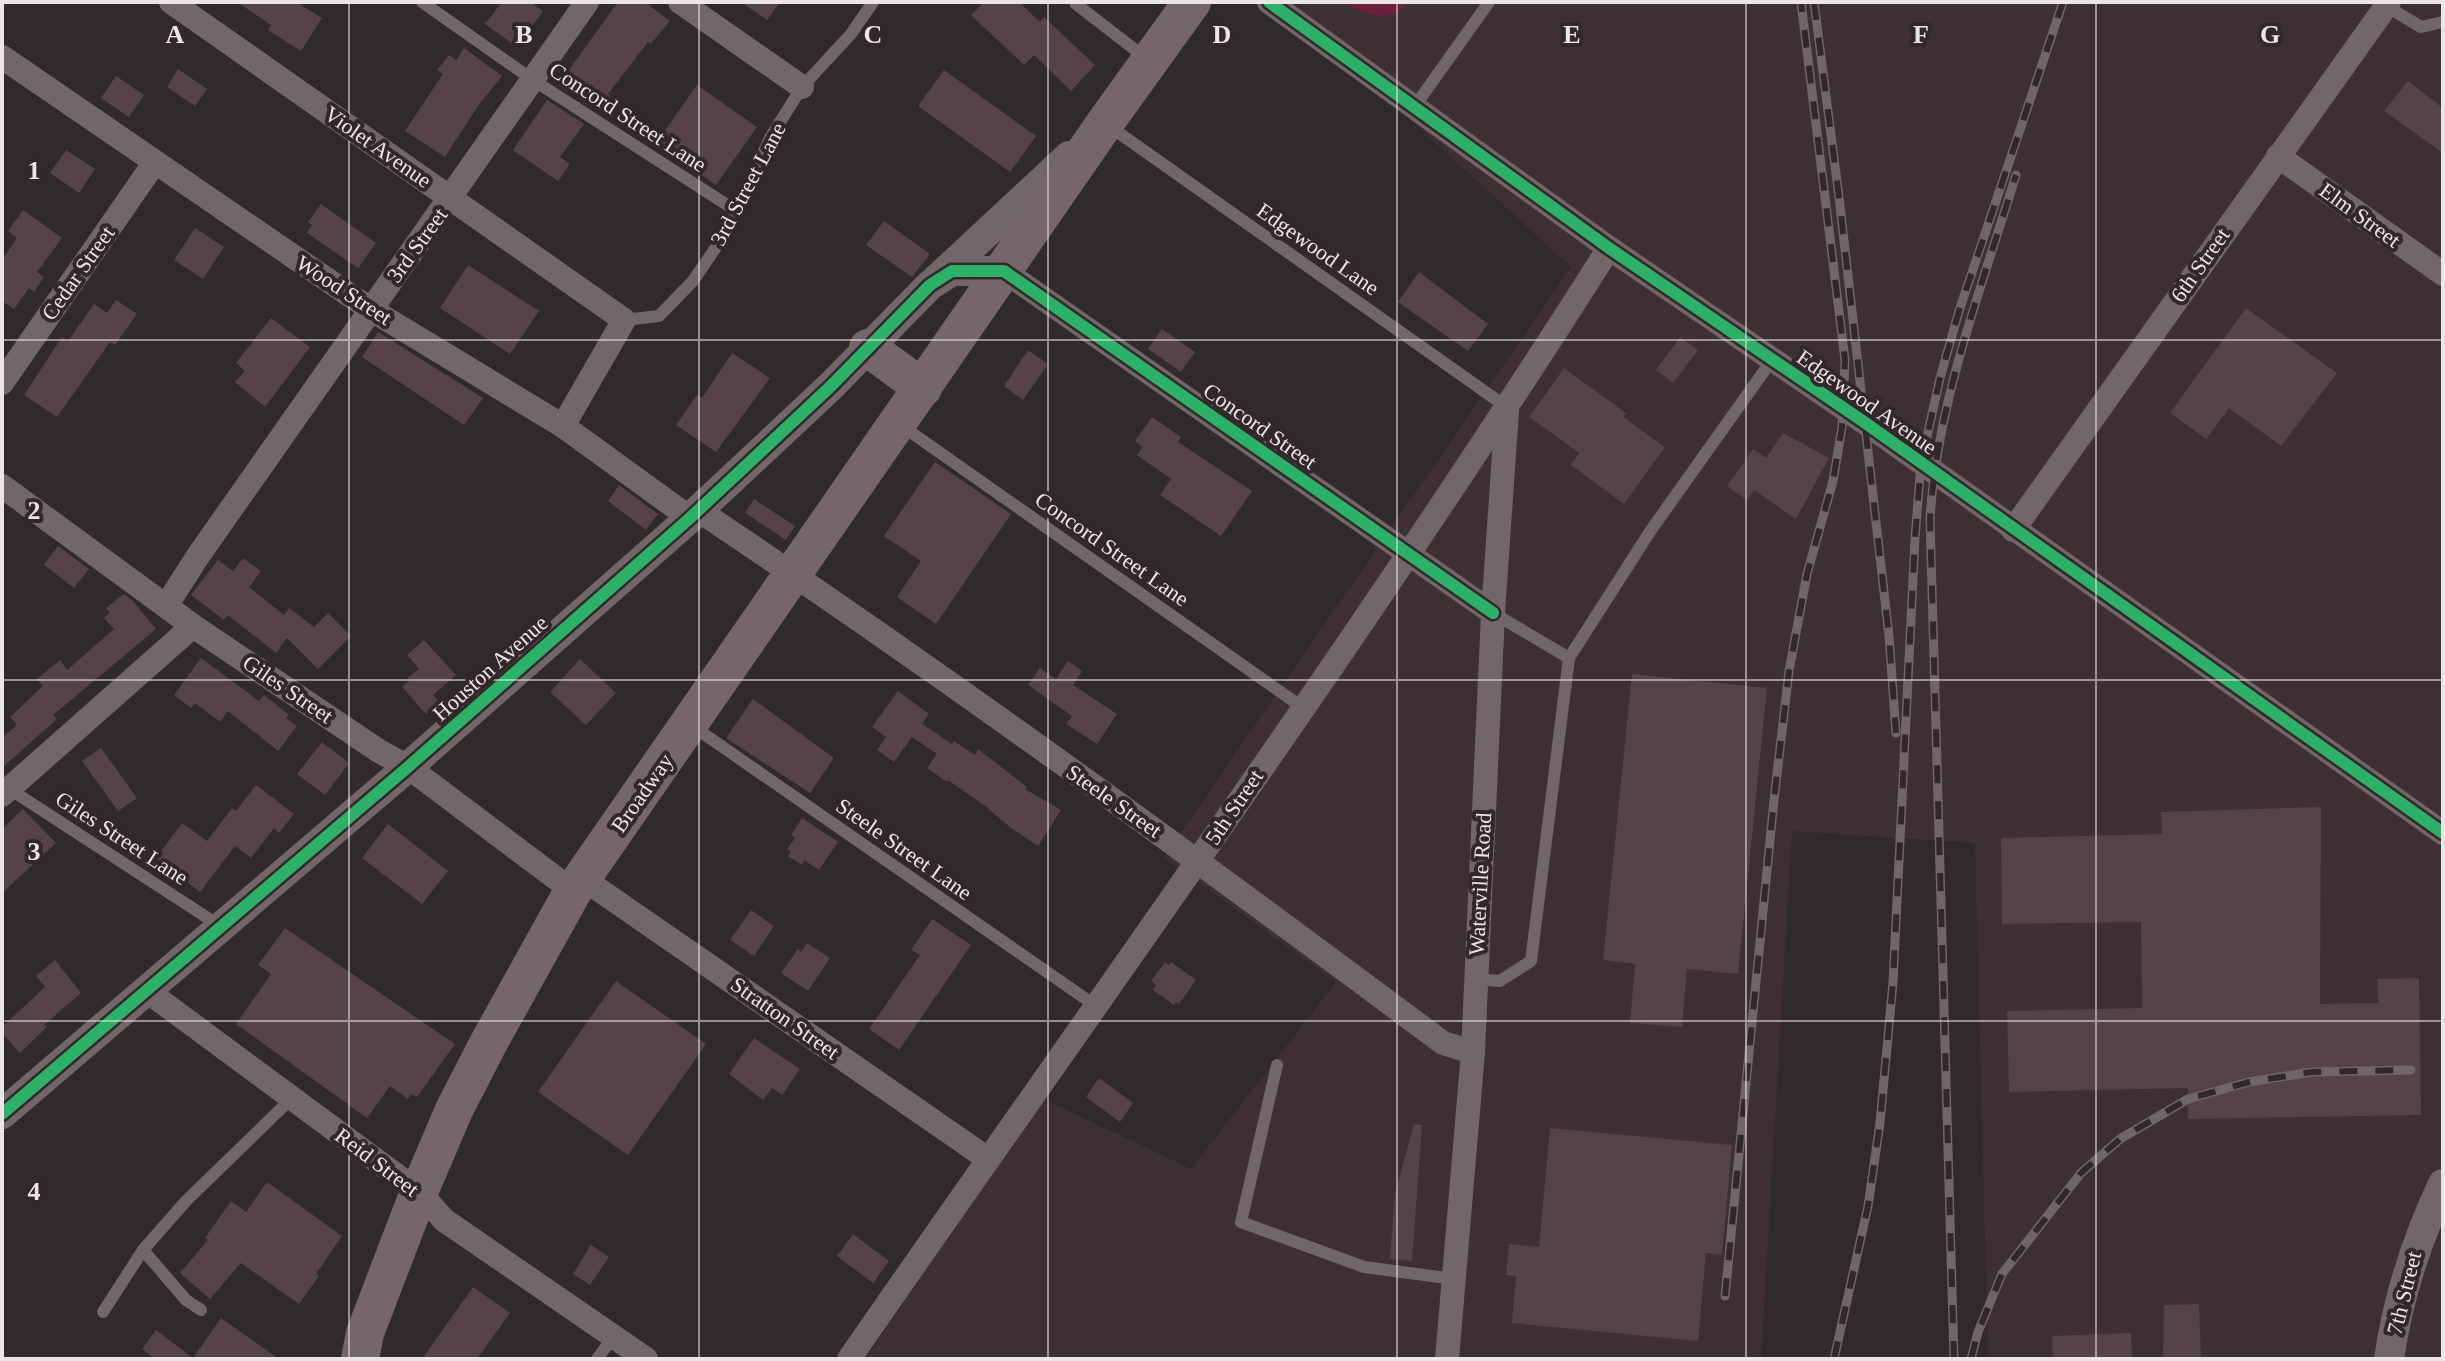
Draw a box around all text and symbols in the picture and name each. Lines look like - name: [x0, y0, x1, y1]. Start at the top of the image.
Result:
- text: A: [166, 20, 185, 49]
- text: B: [515, 20, 533, 49]
- text: C: [864, 20, 882, 49]
- text: D: [1213, 20, 1231, 49]
- text: E: [1563, 20, 1581, 49]
- text: F: [1913, 20, 1929, 49]
- text: G: [2260, 20, 2280, 49]
- street label: Concord Street Lane: [545, 57, 711, 177]
- street label: Violet Avenue: [320, 101, 436, 193]
- street label: 3rd Street Lane: [705, 118, 791, 250]
- text: 1: [28, 156, 41, 185]
- street label: Elm Street: [2315, 177, 2405, 253]
- street label: Edgewood Lane: [1252, 198, 1384, 300]
- street label: 3rd Street: [382, 203, 452, 287]
- street label: Cedar Street: [36, 221, 120, 325]
- street label: 6th Street: [2165, 223, 2235, 307]
- street label: Wood Street: [292, 250, 396, 330]
- street label: Edgewood Avenue: [1792, 344, 1942, 460]
- street label: Concord Street: [1199, 378, 1321, 474]
- street label: Concord Street Lane: [1030, 487, 1194, 611]
- text: 2: [28, 496, 41, 525]
- street label: Houston Avenue: [428, 610, 552, 726]
- street label: Giles Street: [238, 650, 338, 728]
- street label: Broadway: [606, 749, 678, 837]
- street label: Steele Street: [1062, 759, 1166, 843]
- street label: 5th Street: [1200, 765, 1268, 849]
- street label: Giles Street Lane: [51, 786, 193, 890]
- street label: Steele Street Lane: [831, 793, 977, 905]
- street label: Waterville Road: [1464, 812, 1496, 956]
- text: 3: [28, 837, 41, 866]
- street label: Stratton Street: [726, 971, 844, 1065]
- street label: Reid Street: [330, 1122, 424, 1202]
- text: 4: [28, 1177, 41, 1206]
- street label: 7th Street: [2382, 1249, 2426, 1337]

